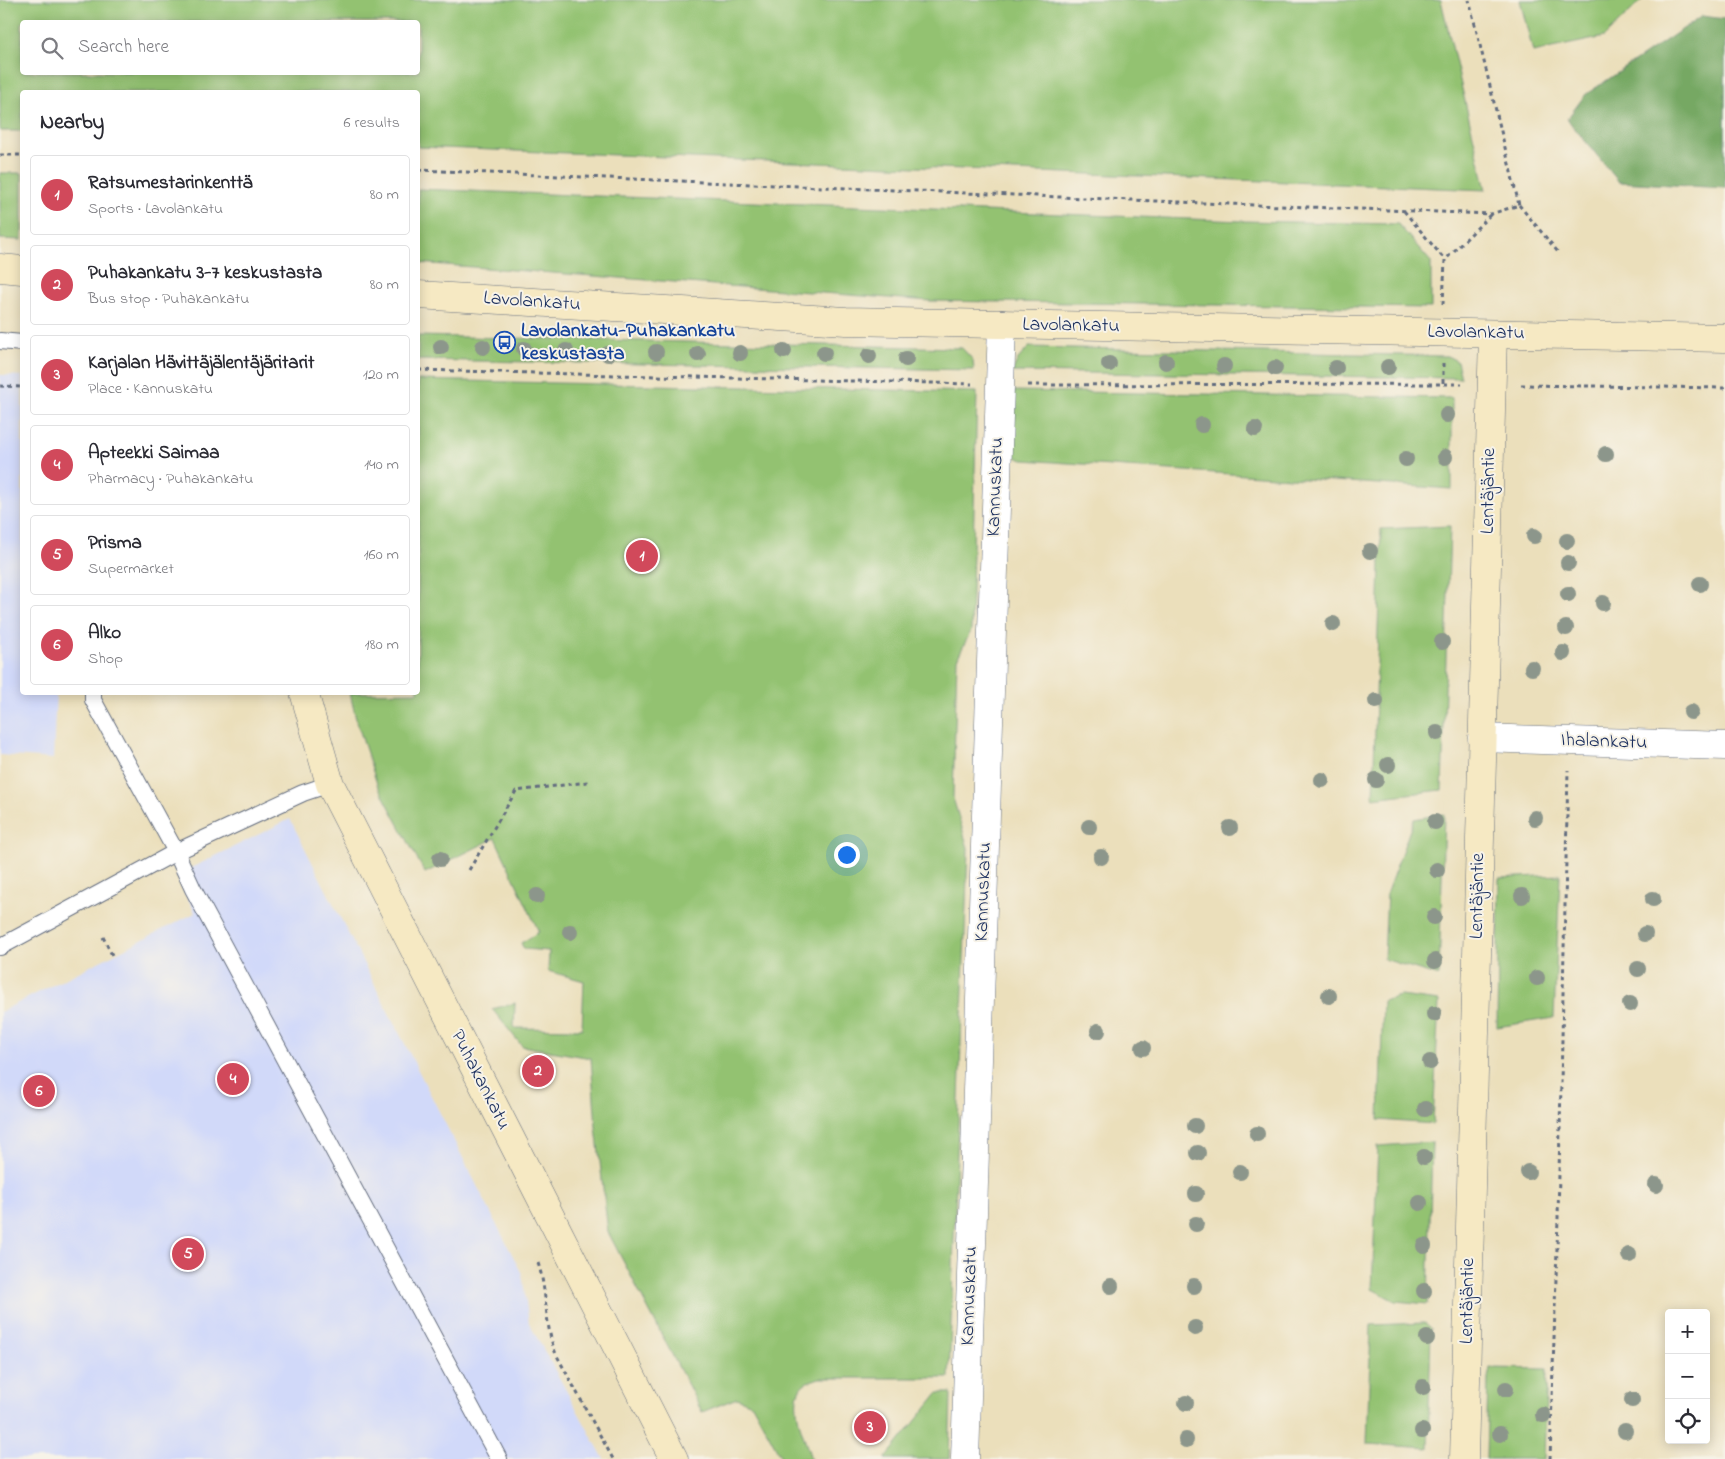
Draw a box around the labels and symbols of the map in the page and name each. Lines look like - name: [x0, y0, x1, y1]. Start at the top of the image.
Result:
- street label: Lavolankatu: [482, 284, 582, 320]
- street label: Lavolankatu: [1022, 311, 1120, 341]
- place label: Lavolankatu-Puhakankatu keskustasta: [521, 317, 735, 369]
- street label: Lavolankatu: [1427, 318, 1525, 348]
- bus stop icon: Lavolankatu-Puhakankatu keskustasta: [493, 330, 517, 354]
- street label: Kannuskatu: [980, 437, 1012, 537]
- street label: Lentäjäntie: [1474, 448, 1504, 534]
- pin: 1: [626, 537, 658, 575]
- street label: Ihalankatu: [1560, 726, 1648, 758]
- your location: [834, 842, 860, 868]
- street label: Kannuskatu: [968, 842, 1000, 942]
- street label: Lentäjäntie: [1463, 853, 1493, 939]
- street label: Puhakankatu: [442, 1025, 518, 1135]
- pin: 2: [522, 1052, 554, 1090]
- pin: 4: [217, 1060, 249, 1098]
- pin: 6: [23, 1072, 55, 1110]
- pin: 5: [172, 1235, 204, 1273]
- street label: Kannuskatu: [954, 1246, 986, 1346]
- street label: Lentäjäntie: [1453, 1258, 1483, 1344]
- pin: 3: [854, 1408, 886, 1446]

